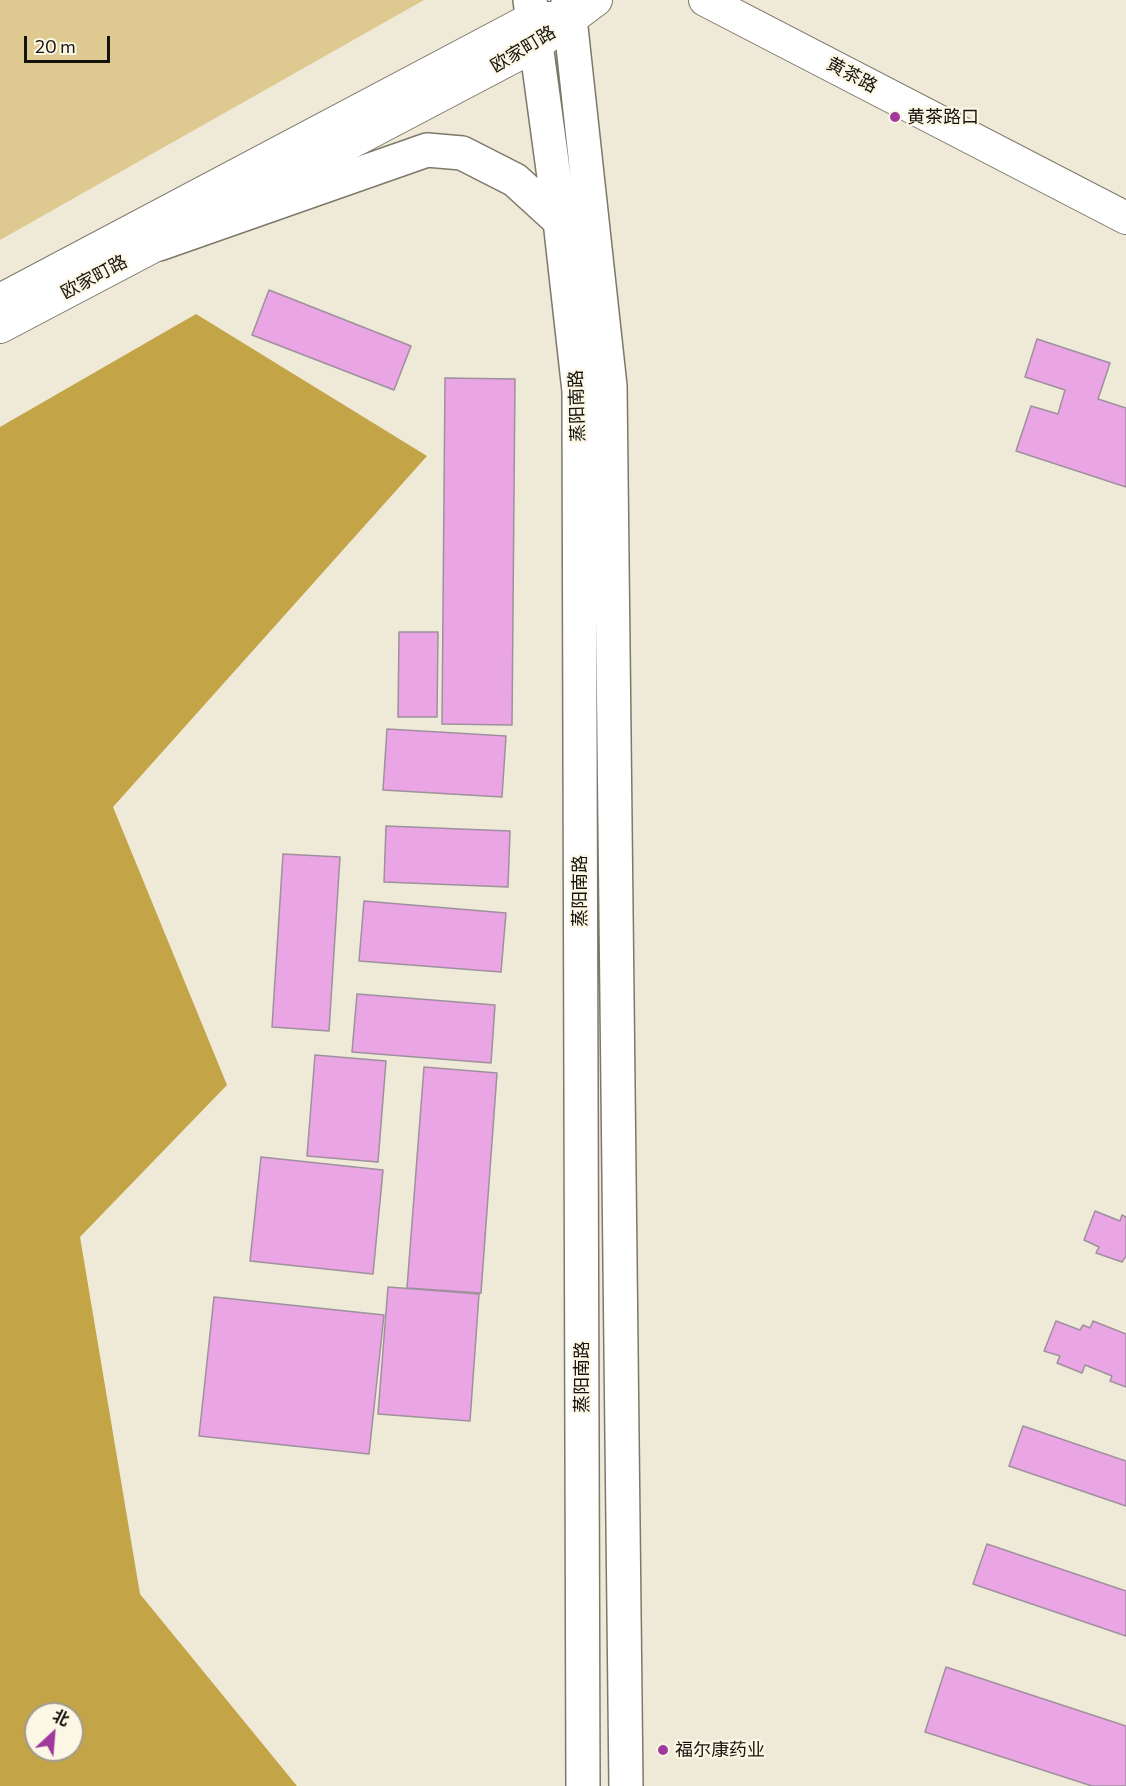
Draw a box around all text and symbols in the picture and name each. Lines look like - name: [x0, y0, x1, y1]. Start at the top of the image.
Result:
- street label: 欧家町路: [487, 21, 559, 77]
- scale bar: [27, 24, 112, 62]
- text: 20 m: [35, 35, 76, 57]
- street label: 黄茶路: [823, 53, 881, 97]
- place label: 黄茶路口: [907, 106, 979, 128]
- marker: 黄茶路口: [888, 110, 902, 124]
- street label: 欧家町路: [57, 251, 131, 303]
- street label: 蒸阳南路: [565, 370, 589, 442]
- street label: 蒸阳南路: [569, 855, 591, 927]
- street label: 蒸阳南路: [571, 1341, 593, 1413]
- north arrow: [24, 1702, 84, 1762]
- text: 北: [50, 1705, 73, 1729]
- place label: 福尔康药业: [675, 1739, 765, 1761]
- marker: 福尔康药业: [656, 1743, 670, 1757]

